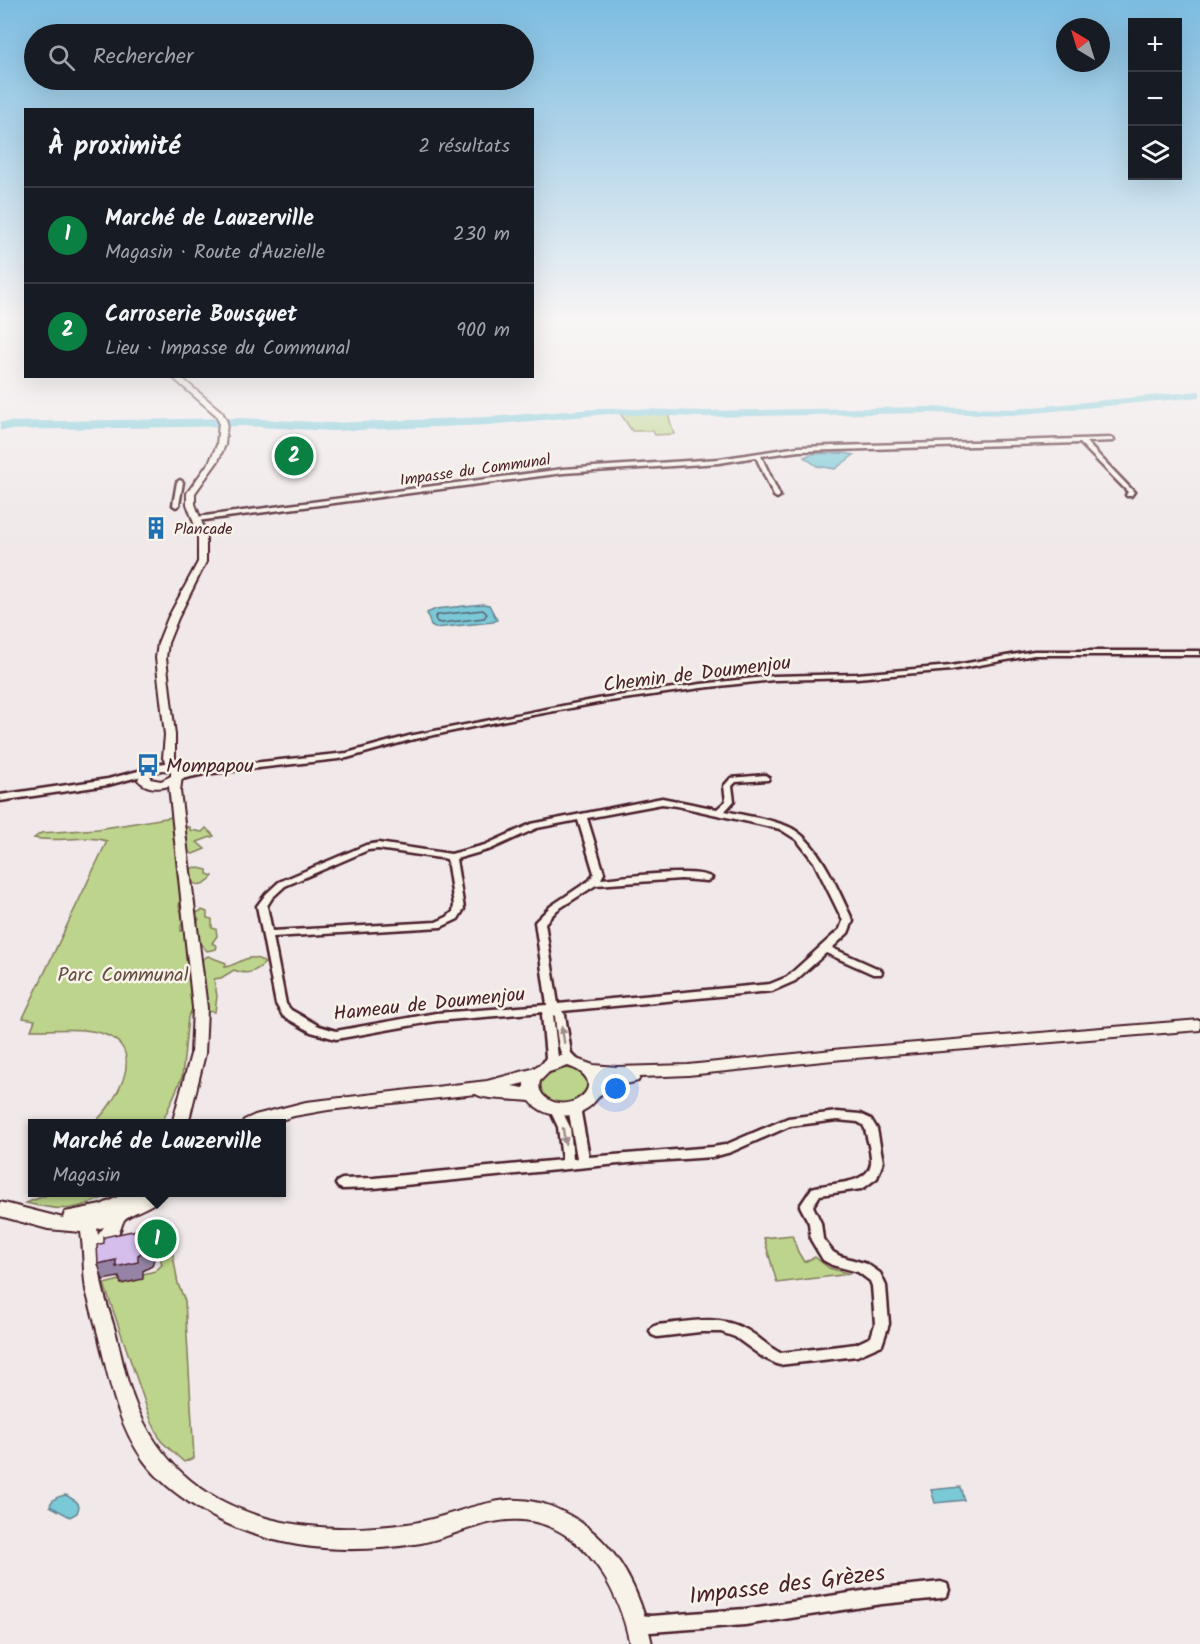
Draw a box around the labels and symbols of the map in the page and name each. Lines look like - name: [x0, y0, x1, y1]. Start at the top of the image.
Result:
- north arrow: [1056, 18, 1110, 72]
- pin: 2: [274, 434, 314, 478]
- street label: Impasse du Communal: [398, 448, 552, 493]
- building icon: Plancade: [143, 515, 169, 541]
- place label: Plancade: [174, 517, 232, 542]
- street label: Chemin de Doumenjou: [602, 648, 793, 702]
- place label: Mompapou: [166, 751, 254, 783]
- bus stop icon: Mompapou: [135, 752, 161, 778]
- park label: Parc Communal: [57, 960, 189, 992]
- street label: Hameau de Doumenjou: [332, 979, 527, 1031]
- one-way arrow: [559, 1025, 568, 1044]
- your location: [601, 1074, 630, 1103]
- one-way arrow: [560, 1126, 569, 1145]
- pin: 1: [138, 1216, 176, 1262]
- street label: Impasse des Grèzes: [687, 1554, 888, 1617]

